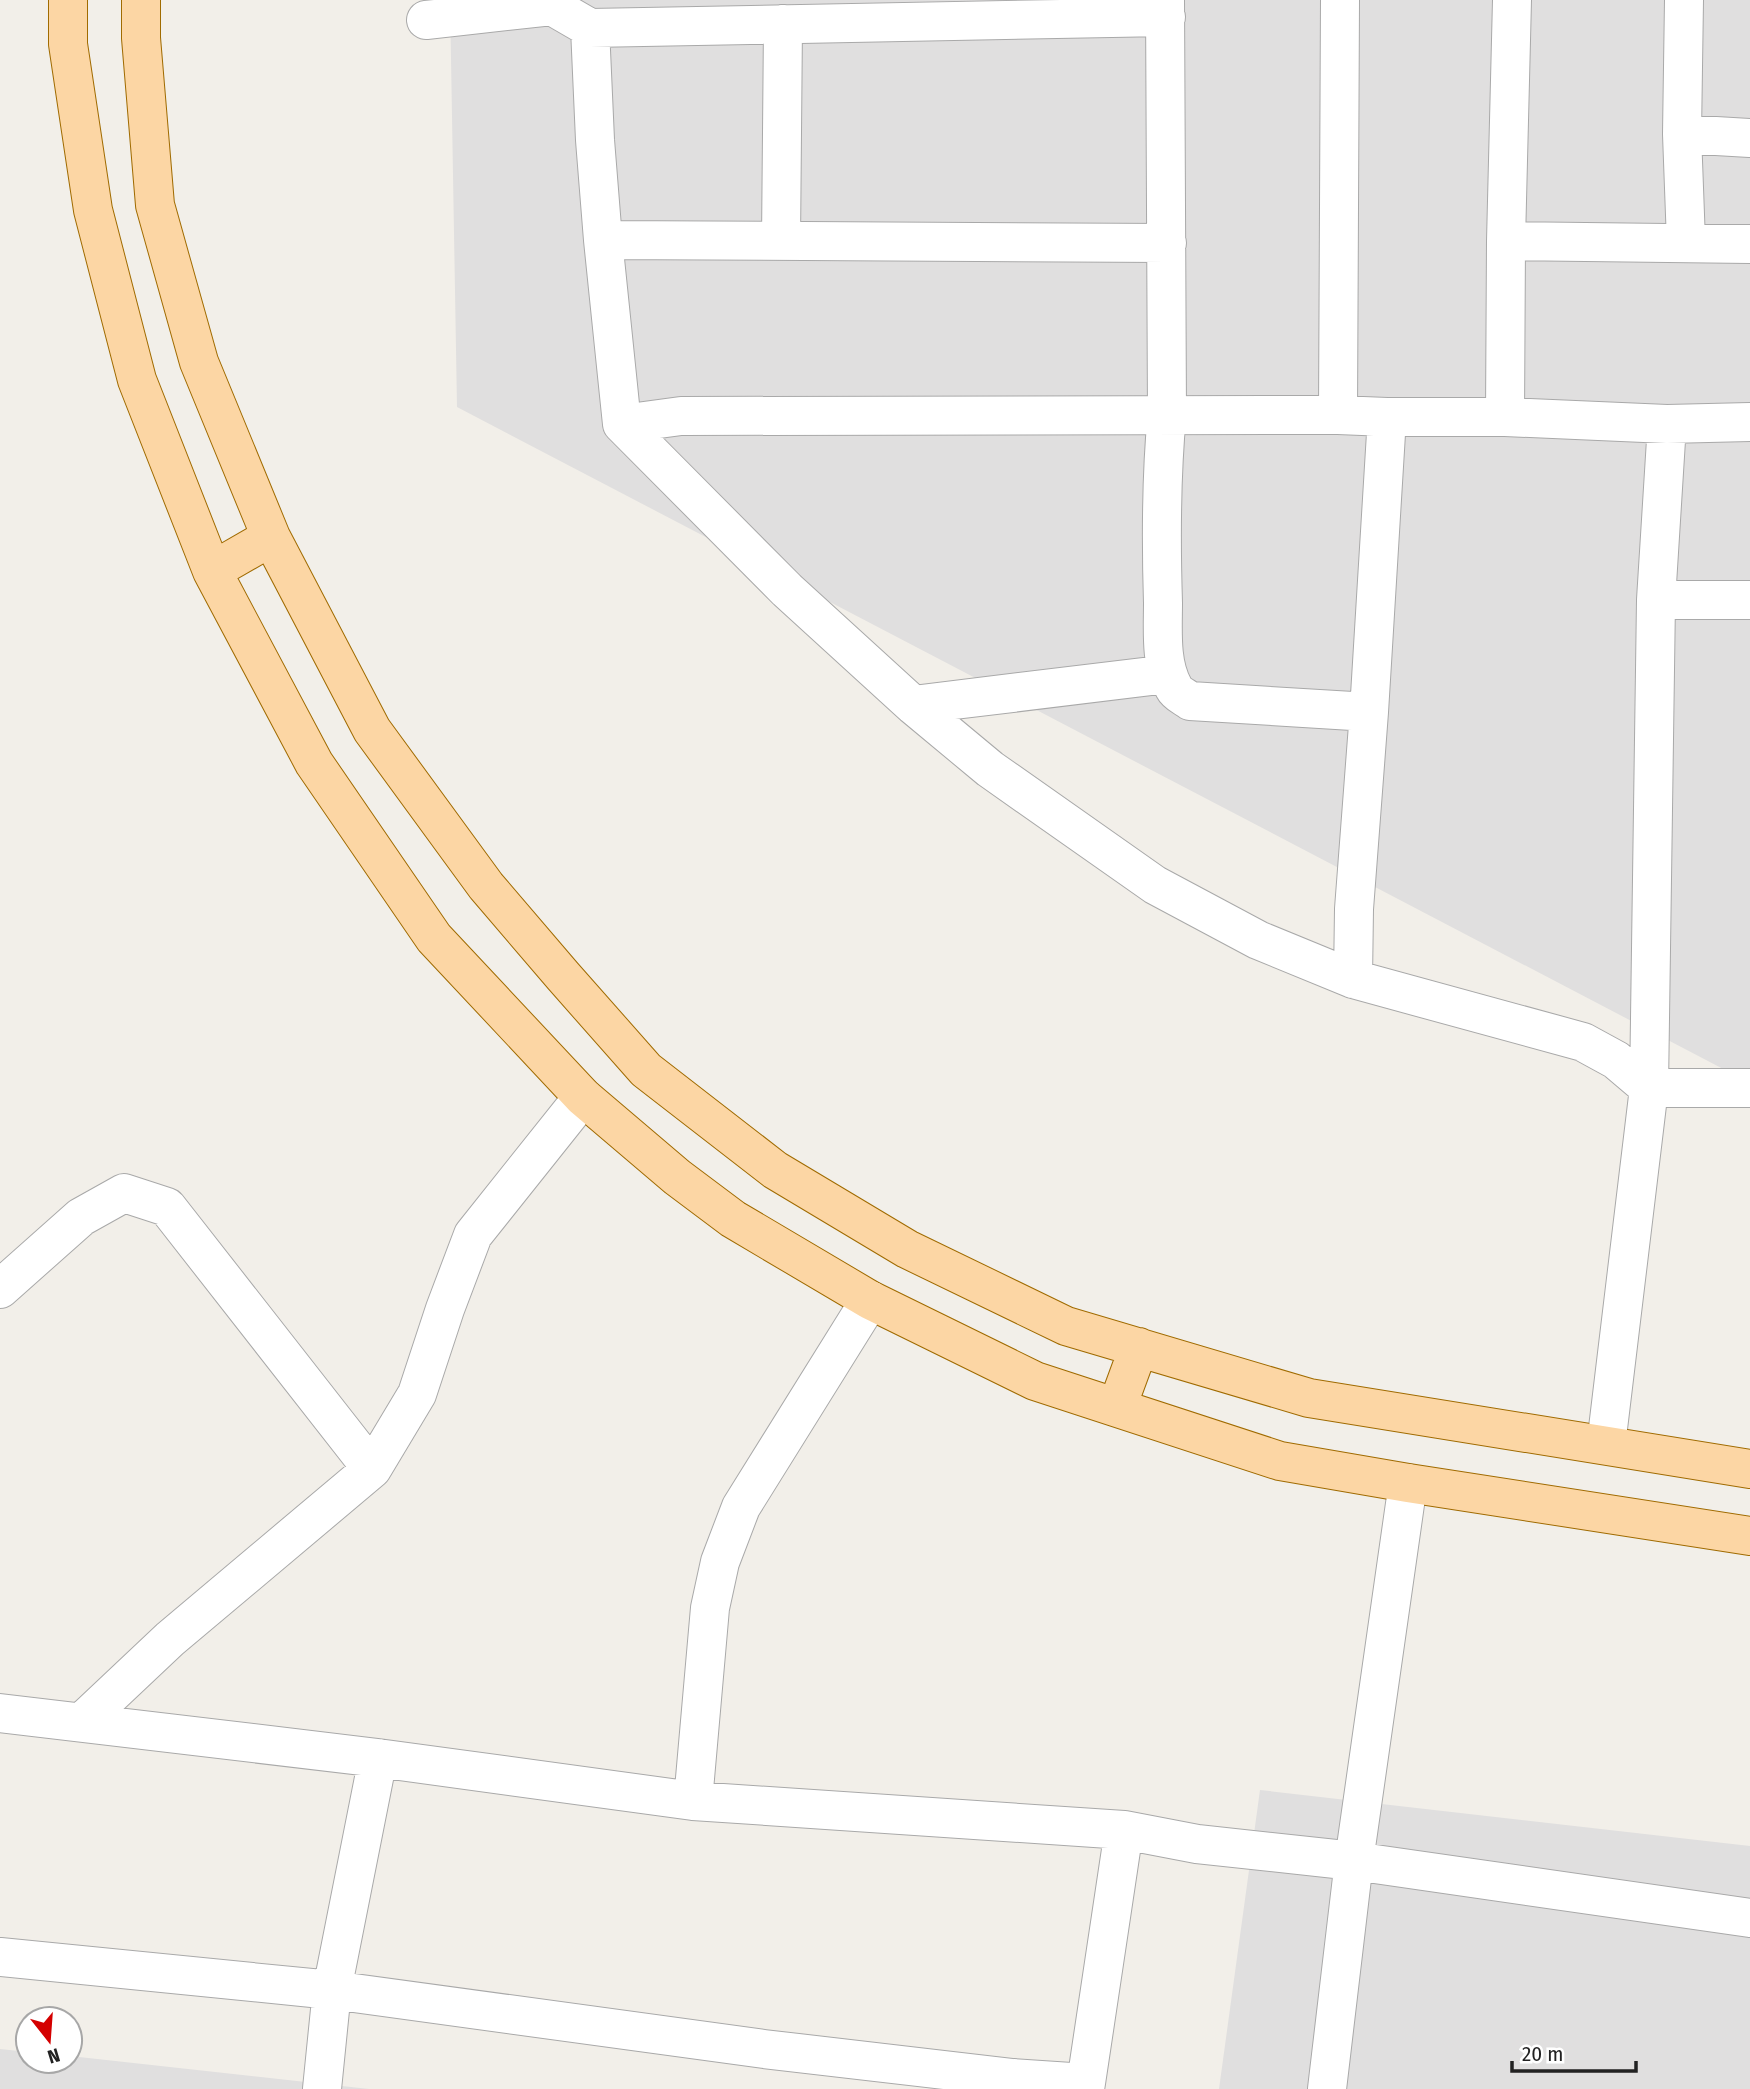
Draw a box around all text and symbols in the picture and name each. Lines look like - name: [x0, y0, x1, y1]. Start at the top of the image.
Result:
- north arrow: [14, 2005, 84, 2075]
- scale bar: [1512, 2030, 1636, 2074]
- text: 20 m: [1522, 2041, 1563, 2067]
- text: N: [45, 2043, 63, 2068]

